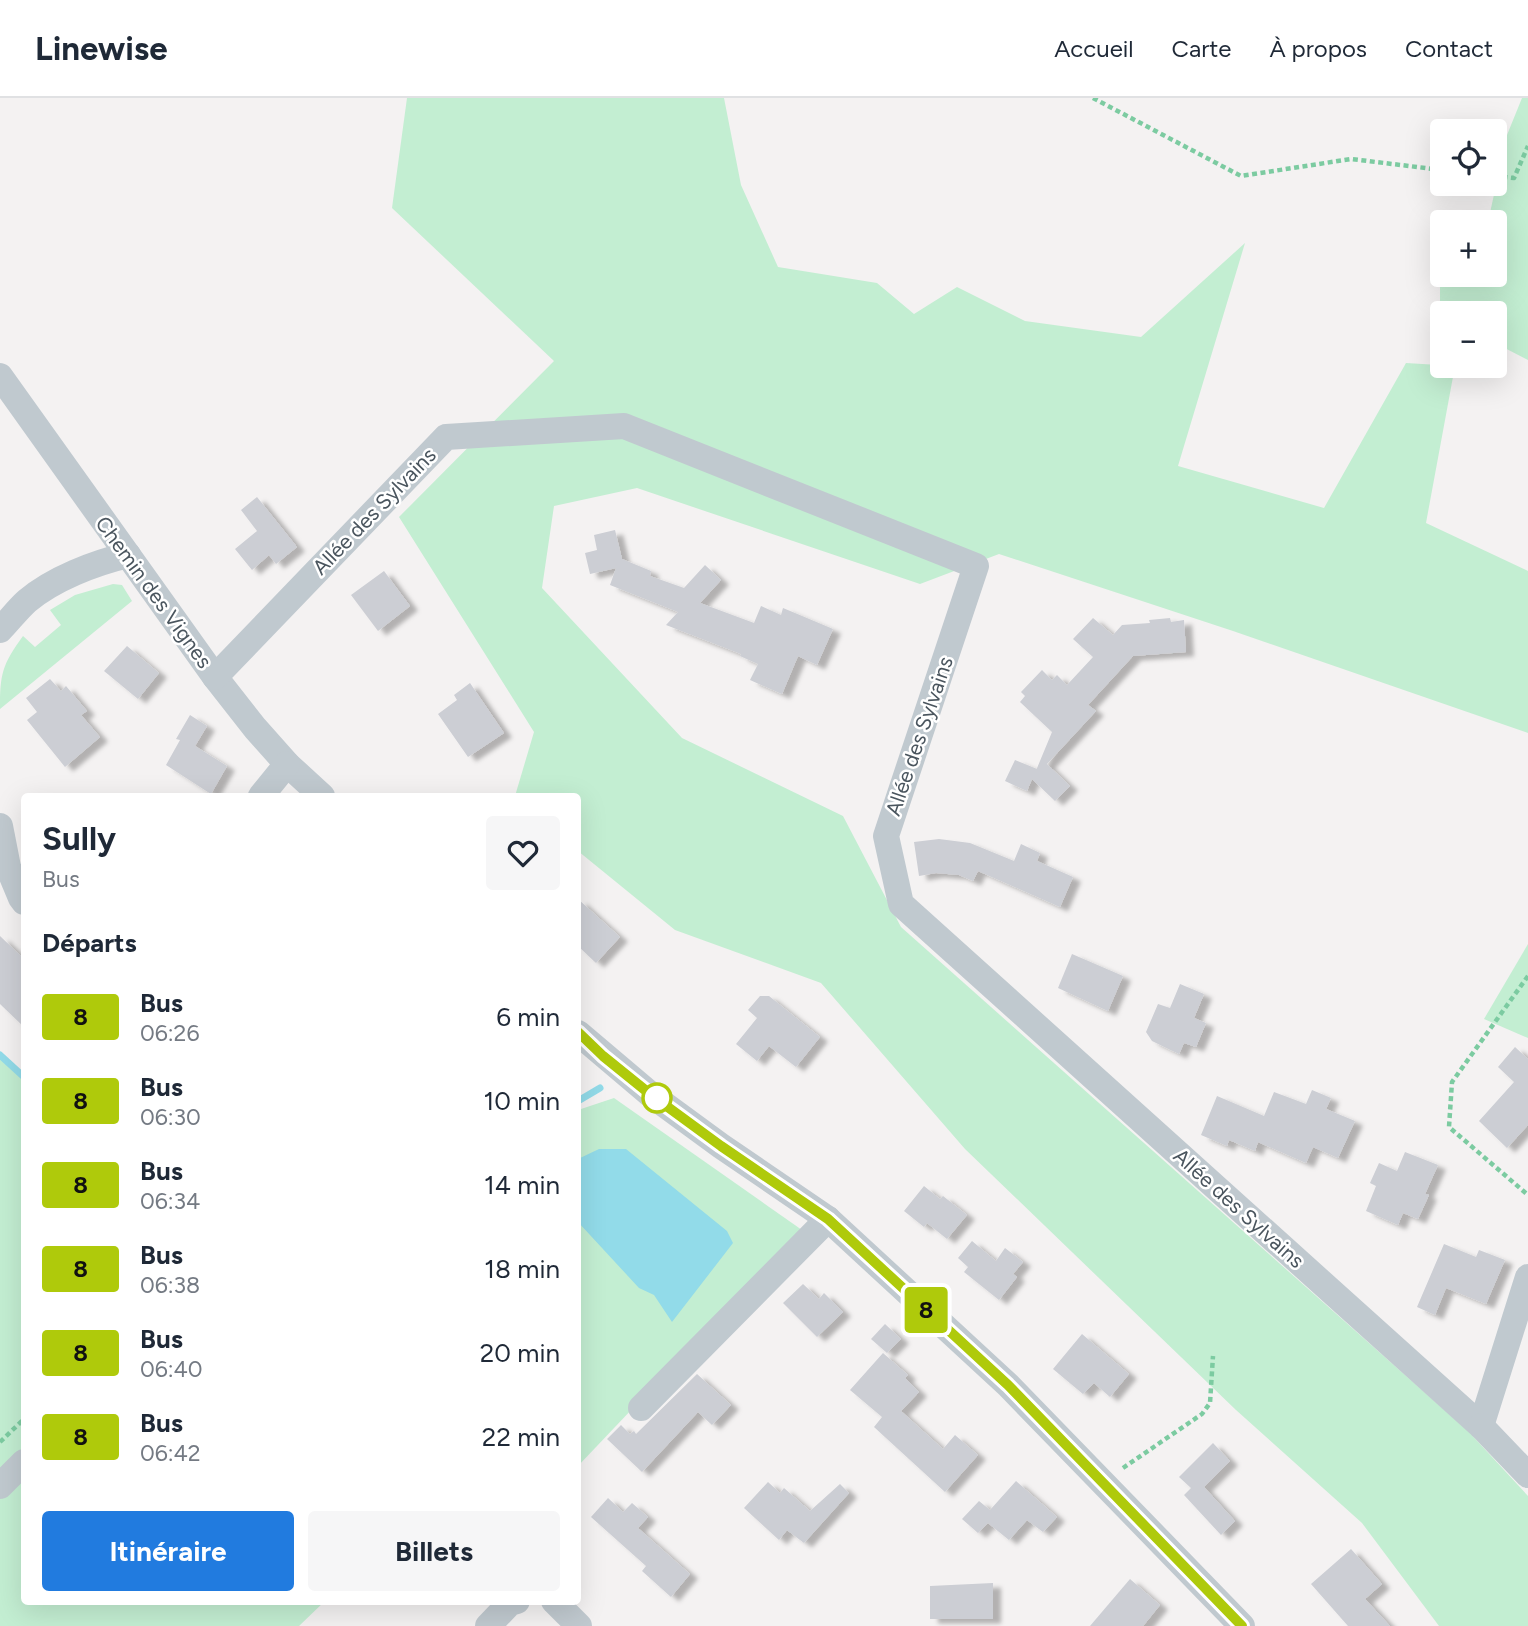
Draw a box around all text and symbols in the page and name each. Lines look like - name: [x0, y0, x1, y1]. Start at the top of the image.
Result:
- text: Linewise: [35, 29, 168, 68]
- text: Accueil: [1054, 34, 1134, 63]
- text: Carte: [1172, 34, 1231, 63]
- text: À propos: [1269, 34, 1367, 63]
- text: Contact: [1405, 34, 1493, 63]
- map controls: [1430, 119, 1507, 378]
- button: locate: [1430, 119, 1507, 196]
- button: +: [1430, 210, 1507, 287]
- button: −: [1430, 301, 1507, 378]
- street label: Allée des Sylvains: [307, 442, 441, 580]
- street label: Chemin des Vignes: [91, 511, 217, 673]
- street label: Allée des Sylvains: [880, 653, 958, 819]
- button: heart: [486, 816, 560, 890]
- text: Sully: [42, 819, 116, 858]
- text: Bus: [42, 865, 80, 893]
- text: Départs: [42, 927, 137, 959]
- text: Bus: [140, 987, 183, 1019]
- text: 6 min: [496, 1001, 560, 1033]
- text: 8: [73, 1002, 88, 1031]
- text: 06:26: [140, 1019, 199, 1047]
- text: Bus: [140, 1071, 183, 1103]
- unlabelled marker: [642, 1083, 672, 1113]
- text: 10 min: [484, 1085, 560, 1117]
- text: 8: [73, 1086, 88, 1115]
- text: 06:30: [140, 1103, 201, 1131]
- street label: Allée des Sylvains: [1169, 1143, 1309, 1273]
- text: Bus: [140, 1155, 183, 1187]
- text: 14 min: [484, 1169, 560, 1201]
- text: 8: [73, 1170, 88, 1199]
- text: 06:34: [140, 1187, 200, 1215]
- text: Bus: [140, 1239, 183, 1271]
- text: 18 min: [484, 1253, 560, 1285]
- text: 8: [73, 1254, 88, 1283]
- text: 06:38: [140, 1271, 200, 1299]
- line badge: 8: [903, 1287, 949, 1333]
- text: 8: [919, 1295, 933, 1324]
- text: Bus: [140, 1323, 183, 1355]
- text: 20 min: [480, 1337, 560, 1369]
- text: 8: [73, 1338, 88, 1367]
- text: 06:40: [140, 1355, 203, 1383]
- text: Bus: [140, 1407, 183, 1439]
- text: 22 min: [482, 1421, 560, 1453]
- text: 8: [73, 1422, 88, 1451]
- text: 06:42: [140, 1439, 201, 1467]
- button: Itinéraire: [42, 1511, 294, 1591]
- button: Billets: [308, 1511, 560, 1591]

